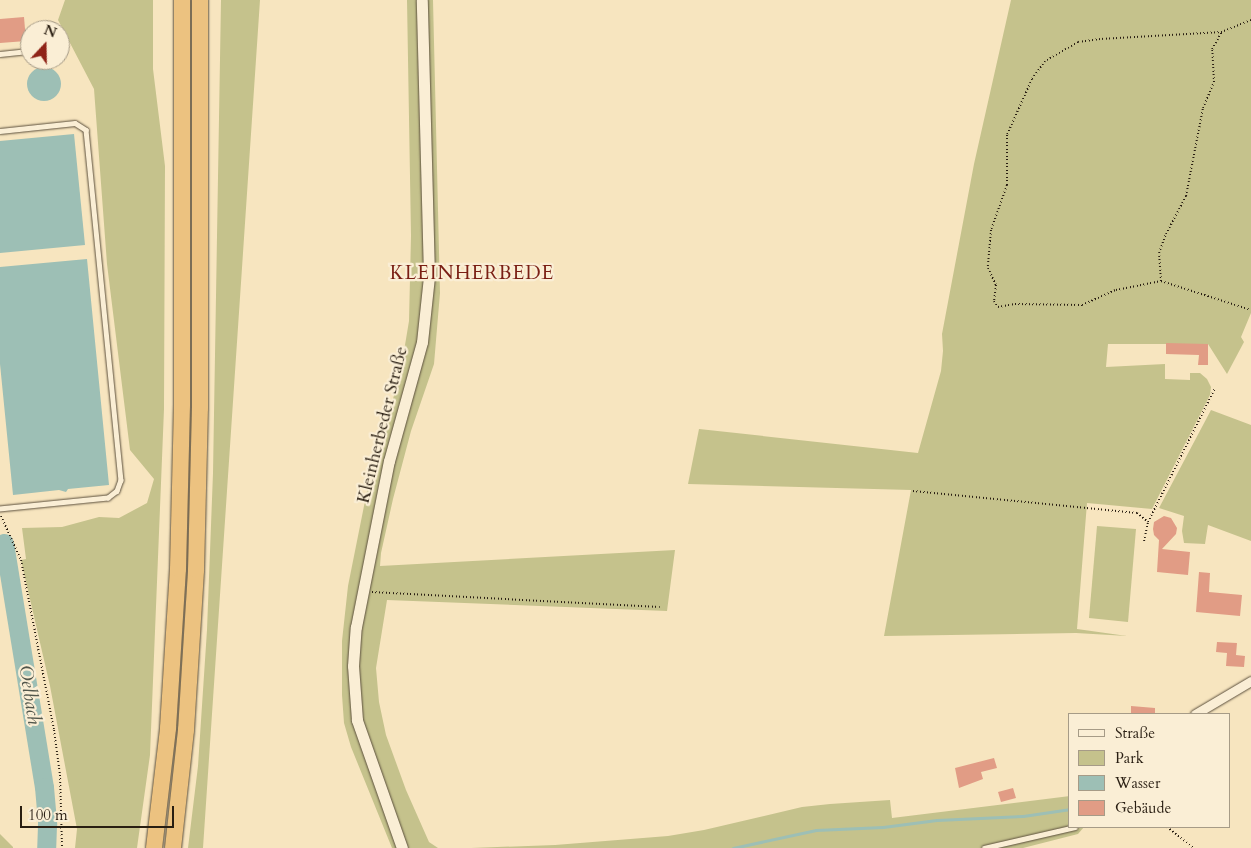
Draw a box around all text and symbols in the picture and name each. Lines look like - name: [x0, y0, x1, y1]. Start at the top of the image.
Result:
- north arrow: [20, 20, 70, 70]
- text: N: [41, 20, 59, 43]
- district label: KLEINHERBEDE: [388, 263, 556, 285]
- street label: Kleinherbeder Straße: [353, 344, 413, 506]
- water label: Oelbach: [13, 664, 45, 726]
- legend: [1068, 713, 1231, 828]
- text: Straße: [1115, 723, 1155, 743]
- text: Park: [1115, 748, 1144, 768]
- text: Wasser: [1115, 773, 1160, 793]
- scale bar: [22, 796, 176, 828]
- text: Gebäude: [1115, 798, 1171, 818]
- text: 100 m: [28, 805, 68, 825]

